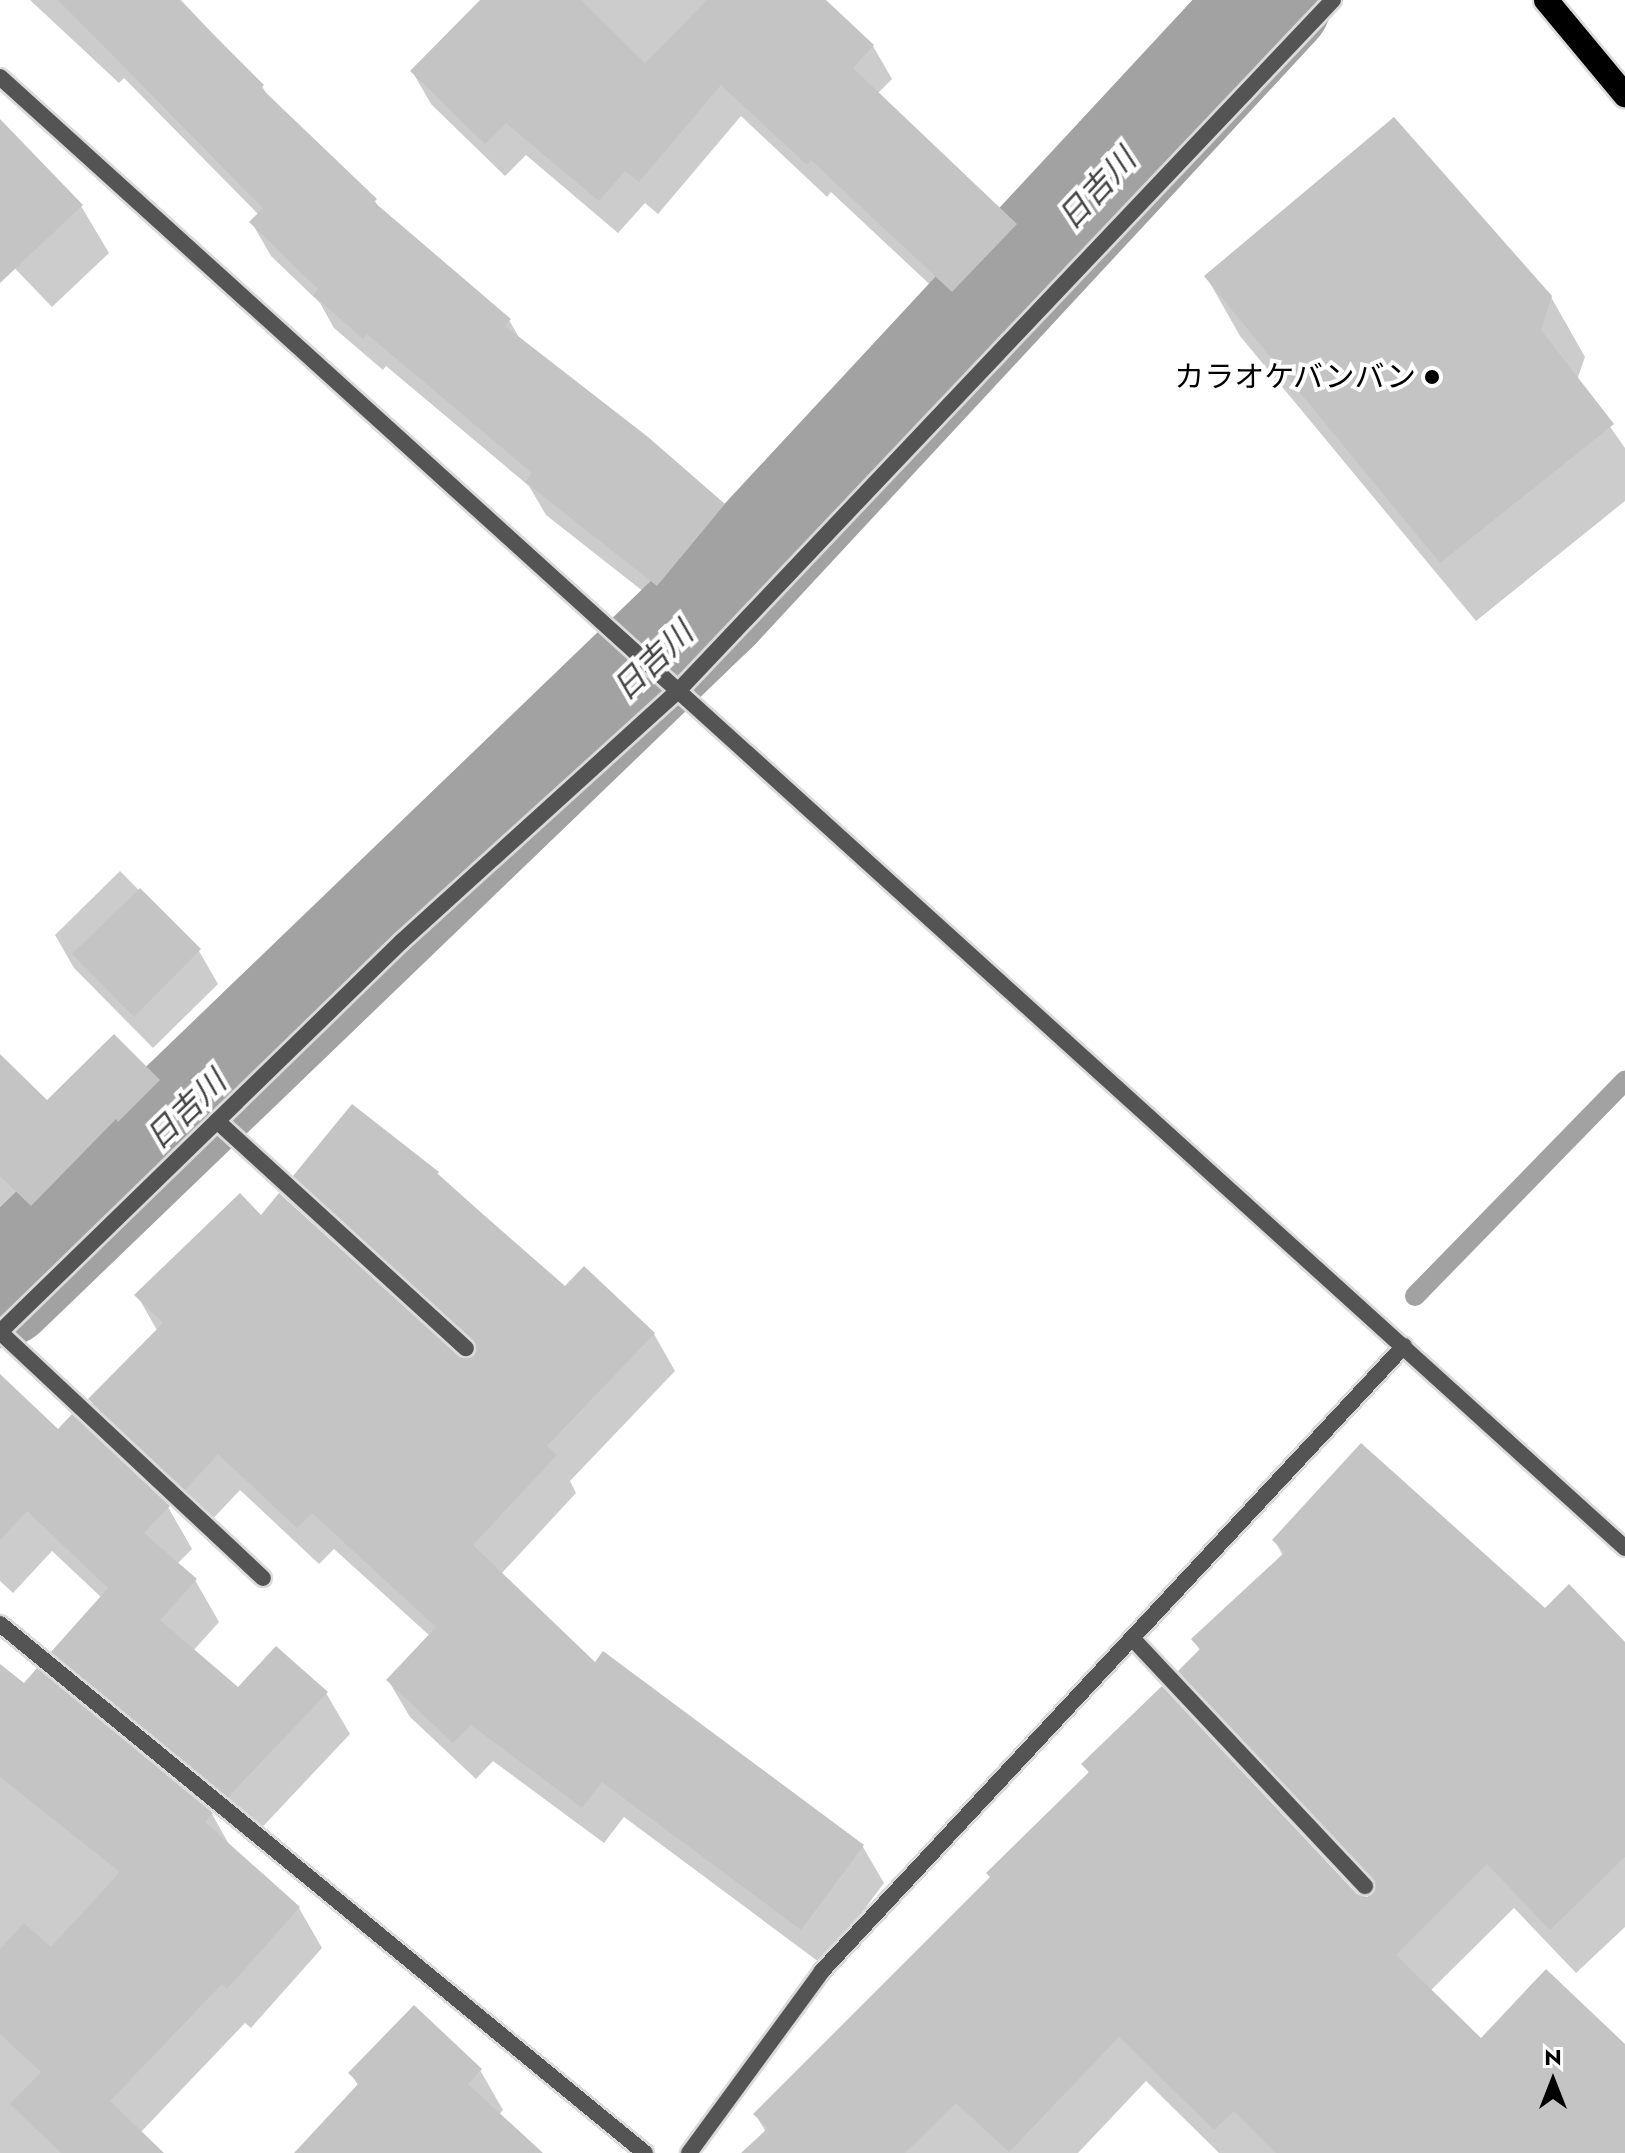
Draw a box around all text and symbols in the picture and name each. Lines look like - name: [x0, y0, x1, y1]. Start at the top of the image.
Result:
- water label: 日吉川: [1050, 141, 1144, 237]
- place label: カラオケバンバン: [1176, 359, 1416, 395]
- marker: カラオケバンバン: [1423, 368, 1441, 386]
- water label: 日吉川: [605, 614, 701, 708]
- water label: 日吉川: [138, 1063, 234, 1157]
- north arrow: [1513, 2041, 1593, 2121]
- text: N: [1544, 2041, 1562, 2073]

